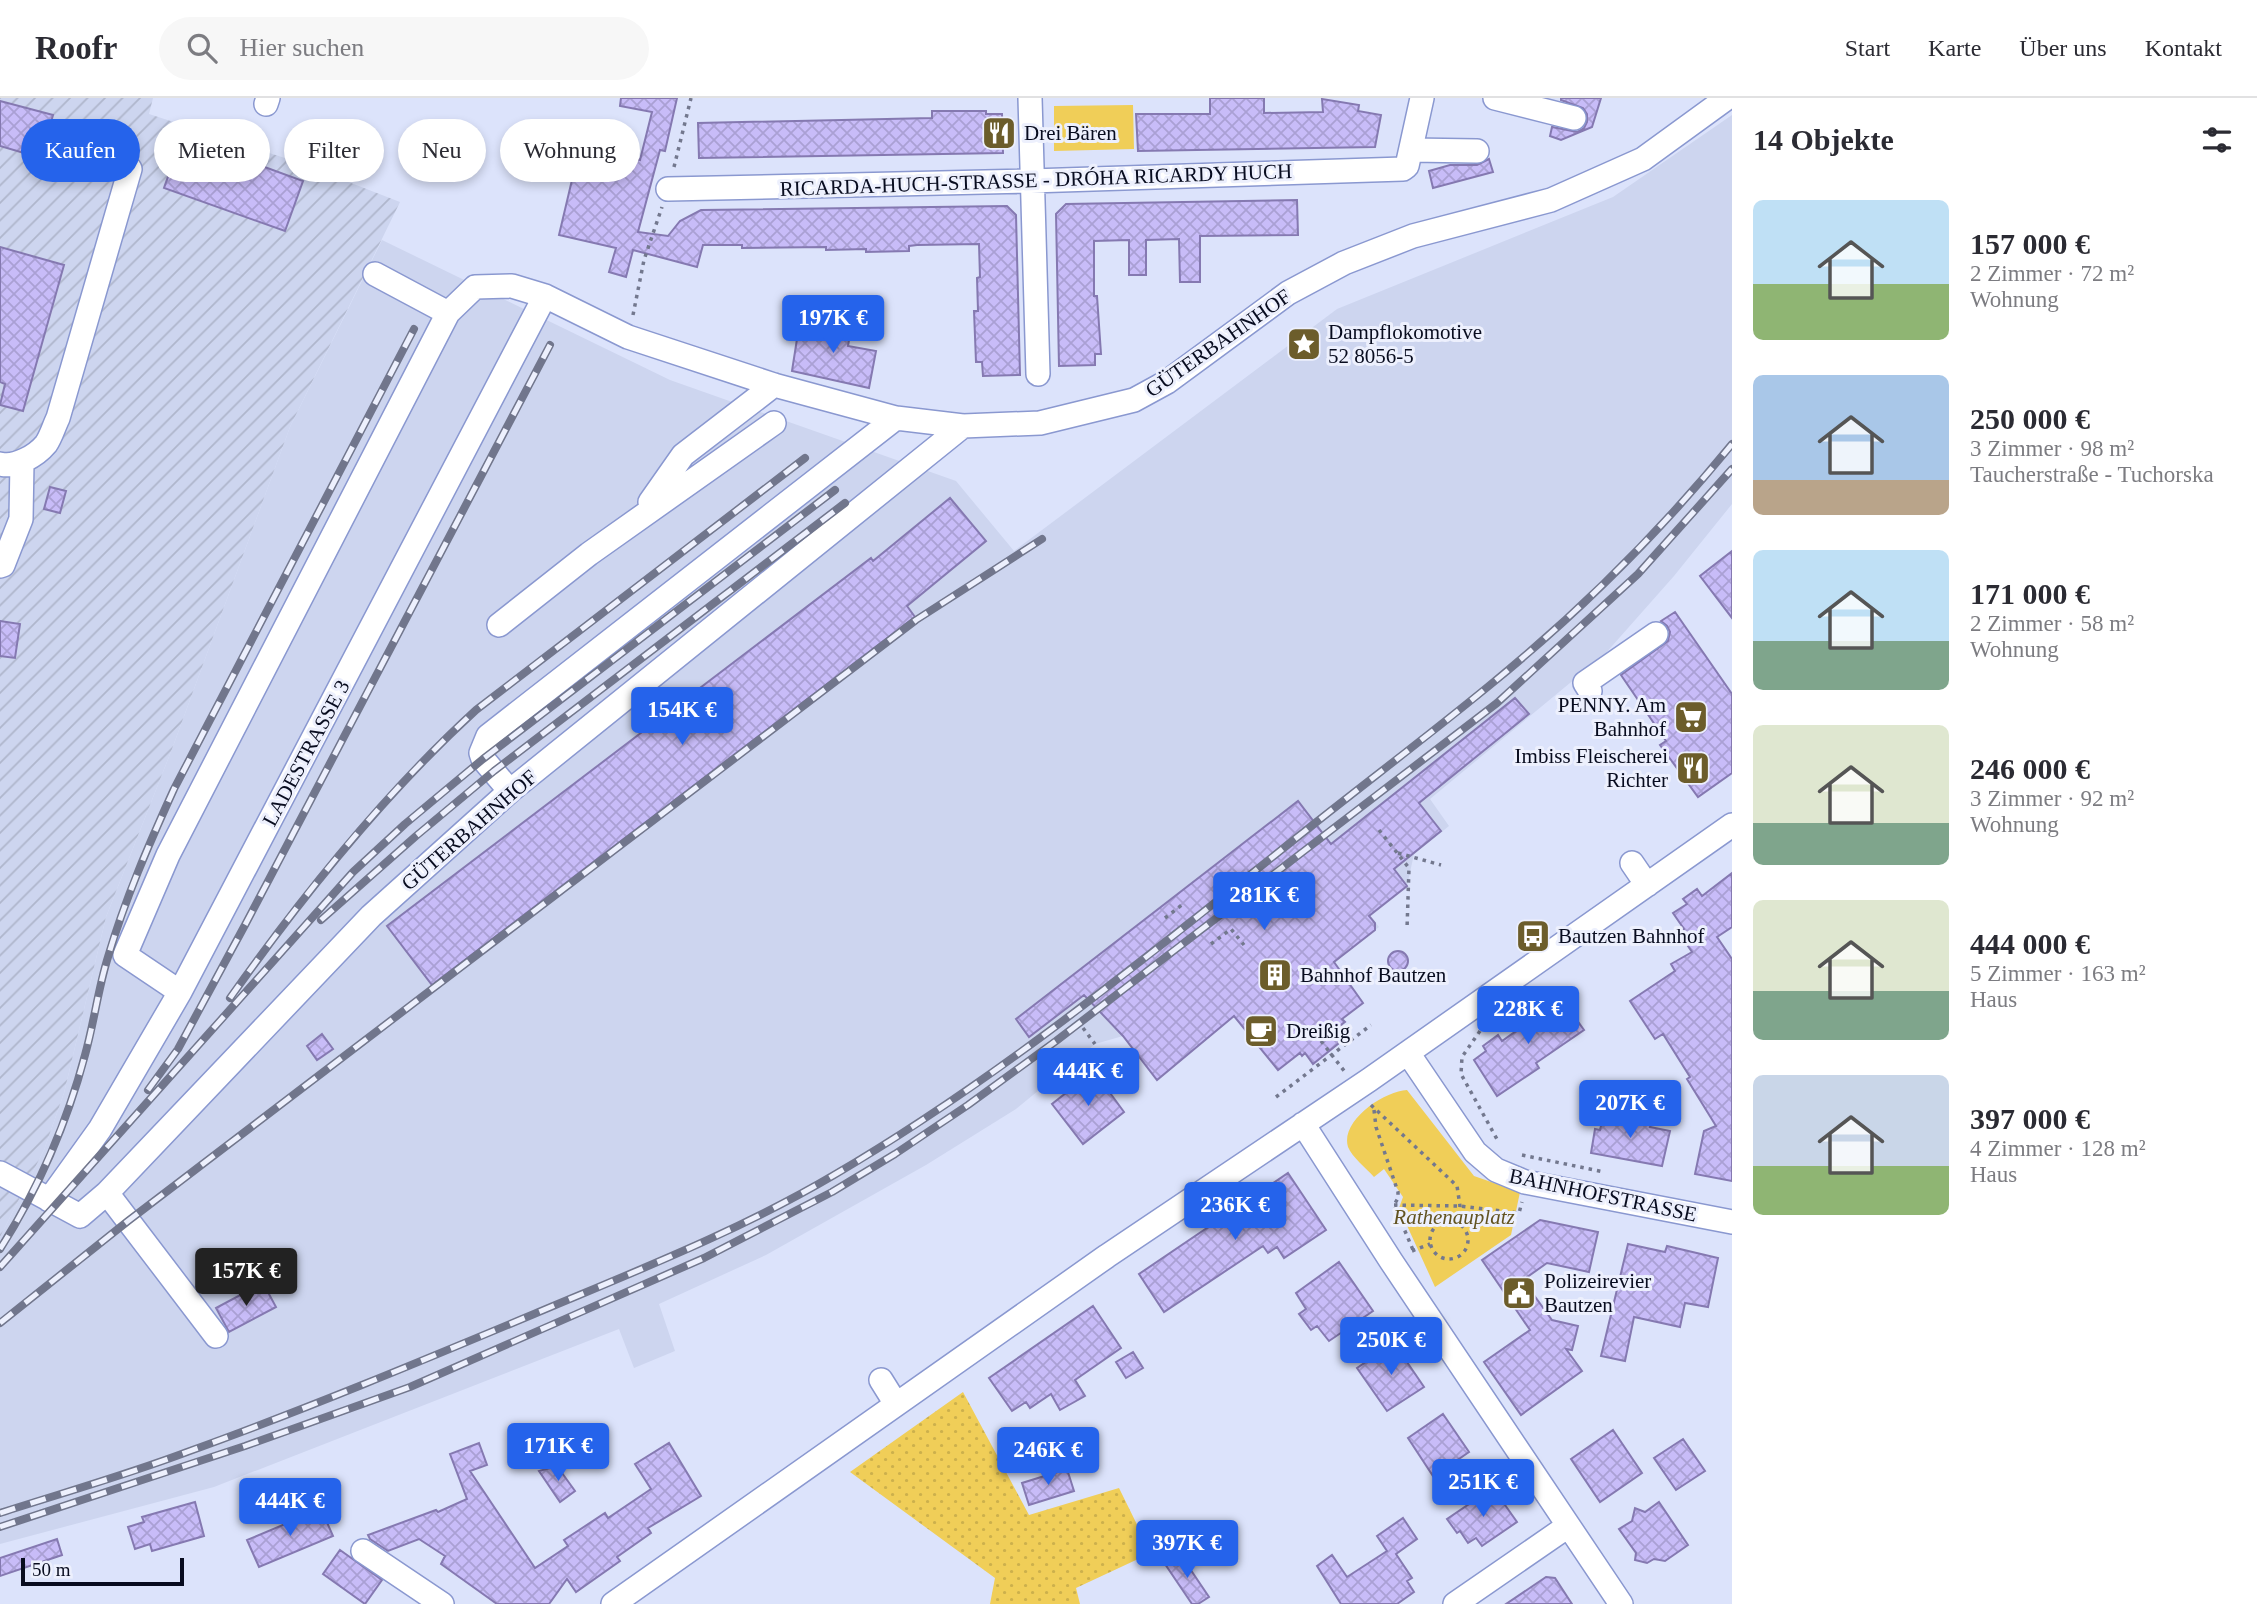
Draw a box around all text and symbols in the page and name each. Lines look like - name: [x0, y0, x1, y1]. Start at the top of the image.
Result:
- search box: [159, 17, 649, 80]
- icon: search: [183, 29, 221, 67]
- text: Roofr: [35, 30, 117, 66]
- text: Hier suchen: [239, 33, 364, 62]
- text: Start: [1845, 35, 1890, 61]
- text: Karte: [1928, 35, 1981, 61]
- text: Über uns: [2019, 35, 2107, 61]
- text: Kontakt: [2145, 35, 2222, 61]
- restaurant icon: Drei Bären: [980, 114, 1018, 152]
- chip: Kaufen: [21, 119, 140, 182]
- chip: Mieten: [154, 119, 270, 182]
- chip: Filter: [284, 119, 384, 182]
- chip: Neu: [398, 119, 486, 182]
- chip: Wohnung: [500, 119, 640, 182]
- place label: Drei Bären: [1024, 121, 1117, 145]
- icon: filters: [2198, 121, 2236, 159]
- text: 14 Objekte: [1753, 123, 1894, 156]
- street label: RICARDA-HUCH-STRASSE - DRÓHA RICARDY HUCH: [779, 159, 1293, 201]
- text: 157 000 €: [1970, 227, 2090, 260]
- icon: home: [1809, 228, 1893, 312]
- text: 2 Zimmer · 72 m²: [1970, 261, 2134, 286]
- street label: GÜTERBAHNHOF: [1141, 284, 1295, 402]
- text: Wohnung: [1970, 287, 2059, 312]
- pin: 197K €: [776, 296, 890, 355]
- text: 197K €: [798, 305, 868, 330]
- place label: Dampflokomotive 52 8056-5: [1328, 320, 1482, 368]
- place icon: Dampflokomotive 52 8056-5: [1285, 325, 1323, 363]
- text: 250 000 €: [1970, 402, 2090, 435]
- icon: home: [1809, 403, 1893, 487]
- text: 3 Zimmer · 98 m²: [1970, 436, 2134, 461]
- text: Taucherstraße - Tuchorska: [1970, 462, 2214, 487]
- text: 171 000 €: [1970, 577, 2090, 610]
- icon: home: [1809, 578, 1893, 662]
- text: 2 Zimmer · 58 m²: [1970, 611, 2134, 636]
- text: Wohnung: [1970, 637, 2059, 662]
- street label: LADESTRASSE 3: [257, 676, 355, 830]
- pin: 154K €: [625, 688, 739, 747]
- place label: PENNY. Am Bahnhof: [1558, 693, 1666, 741]
- text: 154K €: [647, 697, 717, 722]
- supermarket icon: PENNY. Am Bahnhof: [1672, 698, 1710, 736]
- place label: Imbiss Fleischerei Richter: [1515, 744, 1668, 792]
- restaurant icon: Imbiss Fleischerei Richter: [1674, 749, 1712, 787]
- text: 246 000 €: [1970, 752, 2090, 785]
- icon: home: [1809, 753, 1893, 837]
- street label: GÜTERBAHNHOF: [396, 765, 542, 895]
- text: 3 Zimmer · 92 m²: [1970, 786, 2134, 811]
- text: Wohnung: [1970, 812, 2059, 837]
- pin: 281K €: [1207, 872, 1321, 932]
- text: 281K €: [1229, 882, 1299, 907]
- bus stop icon: Bautzen Bahnhof: [1514, 917, 1552, 955]
- place label: Bautzen Bahnhof: [1558, 924, 1704, 948]
- text: 444 000 €: [1970, 927, 2090, 960]
- icon: home: [1809, 928, 1893, 1012]
- building icon: Bahnhof Bautzen: [1256, 956, 1294, 994]
- text: 5 Zimmer · 163 m²: [1970, 961, 2146, 986]
- place label: Bahnhof Bautzen: [1300, 963, 1447, 987]
- pin: 228K €: [1471, 986, 1585, 1046]
- text: Haus: [1970, 987, 2017, 1012]
- text: 228K €: [1493, 996, 1563, 1021]
- cafe icon: Dreißig: [1242, 1012, 1280, 1050]
- place label: Dreißig: [1286, 1019, 1351, 1043]
- pin: 444K €: [1031, 1048, 1145, 1108]
- text: 444K €: [1053, 1058, 1123, 1083]
- pin: 207K €: [1573, 1080, 1687, 1140]
- text: 207K €: [1595, 1090, 1665, 1115]
- text: 397 000 €: [1970, 1102, 2090, 1135]
- icon: home: [1809, 1103, 1893, 1187]
- text: 4 Zimmer · 128 m²: [1970, 1136, 2146, 1161]
- text: Haus: [1970, 1162, 2017, 1187]
- street label: BAHNHOFSTRASSE: [1507, 1163, 1699, 1227]
- pin: 236K €: [1178, 1182, 1292, 1242]
- text: 236K €: [1200, 1192, 1270, 1217]
- park label: Rathenauplatz: [1392, 1205, 1515, 1229]
- pin: 157K €: [189, 1248, 303, 1308]
- text: 157K €: [211, 1258, 281, 1283]
- place label: Polizeirevier Bautzen: [1544, 1269, 1651, 1317]
- public building icon: Polizeirevier Bautzen: [1500, 1274, 1538, 1312]
- pin: 250K €: [1334, 1318, 1448, 1377]
- text: 250K €: [1356, 1327, 1426, 1352]
- pin: 171K €: [501, 1424, 615, 1483]
- pin: 246K €: [991, 1428, 1105, 1487]
- text: 171K €: [523, 1433, 593, 1458]
- text: 246K €: [1013, 1437, 1083, 1462]
- pin: 251K €: [1426, 1460, 1540, 1519]
- text: 251K €: [1448, 1469, 1518, 1494]
- pin: 444K €: [233, 1478, 347, 1538]
- text: 444K €: [255, 1488, 325, 1513]
- pin: 397K €: [1130, 1520, 1244, 1580]
- text: 397K €: [1152, 1530, 1222, 1555]
- scale bar: [21, 1555, 184, 1587]
- text: 50 m: [32, 1559, 71, 1580]

